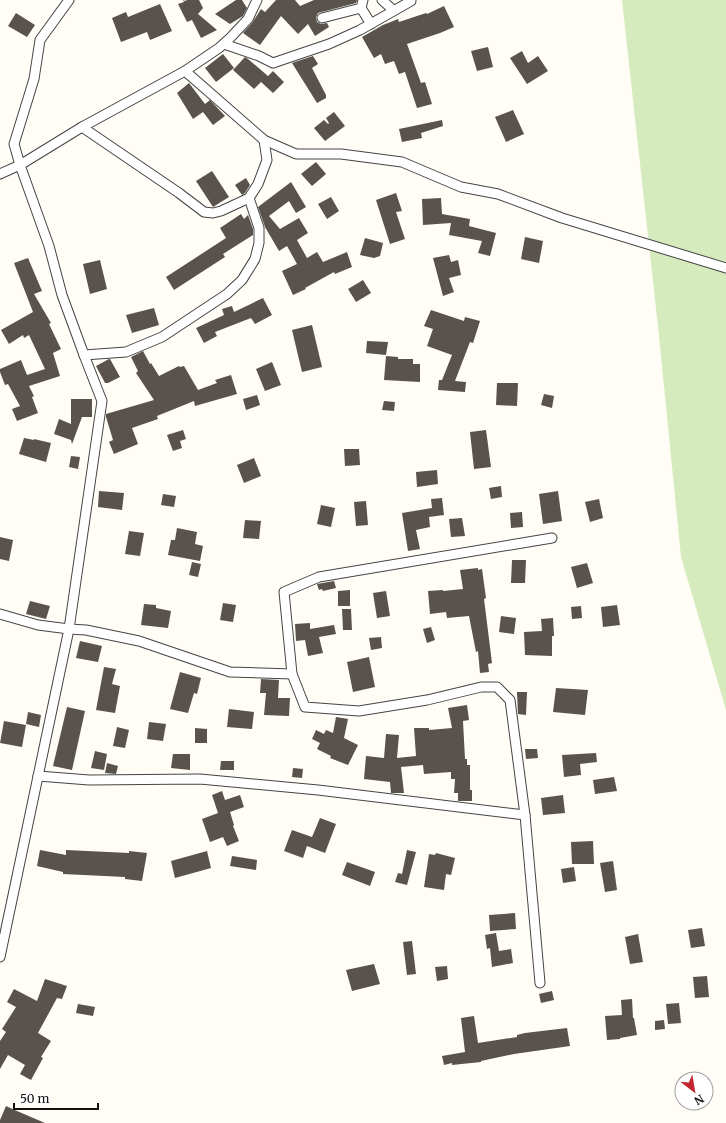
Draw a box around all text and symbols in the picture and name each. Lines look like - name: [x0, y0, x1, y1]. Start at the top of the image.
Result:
- north arrow: [674, 1071, 714, 1111]
- scale bar: [14, 1085, 98, 1111]
- text: 50 m: [20, 1091, 49, 1106]
- text: N: [692, 1091, 706, 1108]

